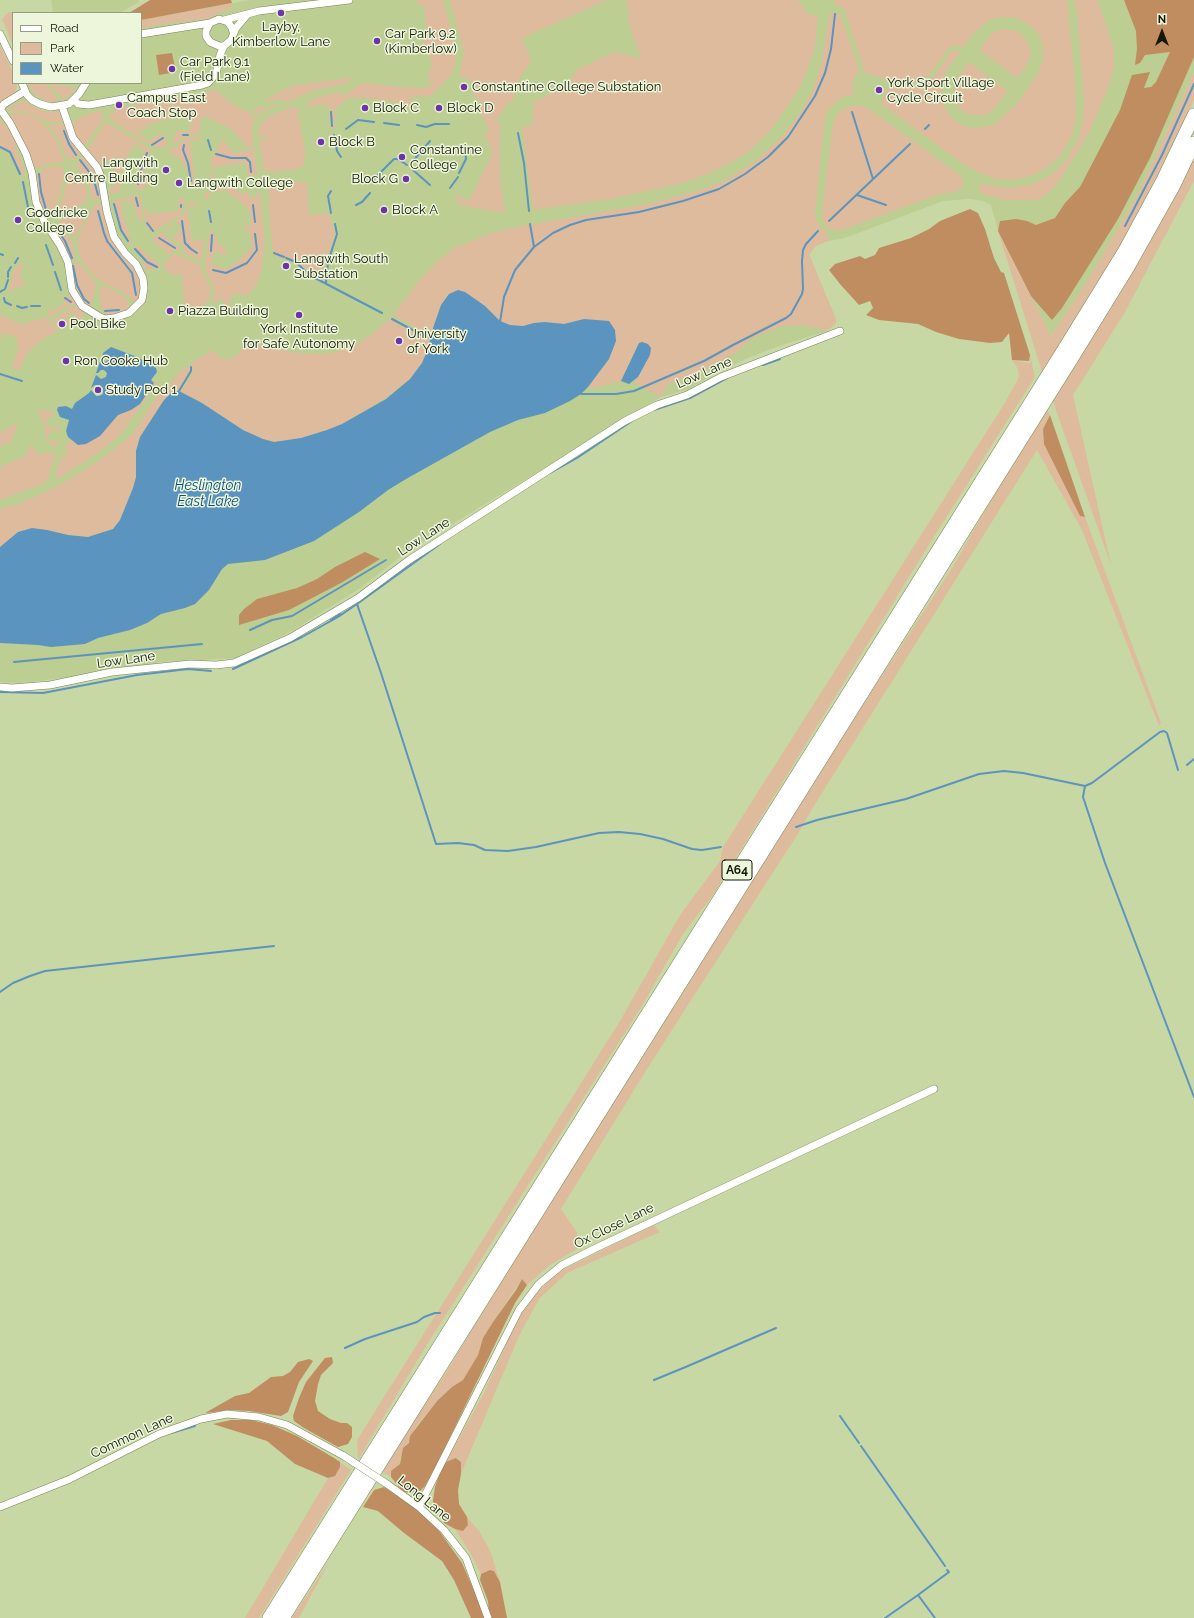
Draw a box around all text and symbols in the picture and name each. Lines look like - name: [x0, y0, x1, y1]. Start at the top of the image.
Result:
- marker: Layby, Kimberlow Lane: [276, 8, 286, 18]
- legend: [12, 12, 142, 84]
- north arrow: [1142, 12, 1182, 52]
- text: N: [1158, 13, 1166, 26]
- place label: Layby, Kimberlow Lane: [232, 19, 330, 50]
- text: Road: [50, 21, 79, 35]
- place label: Car Park 9.2 (Kimberlow): [385, 26, 457, 57]
- marker: Car Park 9.2 (Kimberlow): [372, 36, 382, 46]
- text: Park: [50, 41, 75, 55]
- place label: Car Park 9.1 (Field Lane): [180, 54, 250, 85]
- text: Water: [50, 61, 84, 75]
- marker: Car Park 9.1 (Field Lane): [167, 64, 177, 74]
- place label: York Sport Village Cycle Circuit: [887, 75, 994, 106]
- place label: Constantine College Substation: [472, 79, 661, 95]
- marker: Constantine College Substation: [459, 82, 469, 92]
- marker: York Sport Village Cycle Circuit: [874, 85, 884, 95]
- place label: Campus East Coach Stop: [127, 90, 206, 121]
- marker: Campus East Coach Stop: [114, 100, 124, 110]
- place label: Block C: [373, 100, 419, 116]
- place label: Block D: [447, 100, 494, 116]
- marker: Block C: [360, 103, 370, 113]
- marker: Block D: [434, 103, 444, 113]
- place label: Block B: [329, 134, 375, 150]
- marker: Block B: [316, 137, 326, 147]
- place label: Constantine College: [410, 142, 482, 173]
- marker: Constantine College: [397, 152, 407, 162]
- place label: Langwith Centre Building: [65, 155, 158, 186]
- marker: Langwith Centre Building: [161, 165, 171, 175]
- place label: Block G: [351, 171, 398, 187]
- marker: Block G: [401, 174, 411, 184]
- place label: Langwith College: [187, 175, 293, 191]
- marker: Langwith College: [174, 178, 184, 188]
- place label: Block A: [392, 202, 438, 218]
- place label: Goodricke College: [26, 205, 88, 236]
- marker: Block A: [379, 205, 389, 215]
- marker: Goodricke College: [13, 215, 23, 225]
- place label: Langwith South Substation: [294, 251, 388, 282]
- marker: Langwith South Substation: [281, 261, 291, 271]
- place label: Piazza Building: [178, 303, 268, 319]
- marker: Piazza Building: [165, 306, 175, 316]
- marker: York Institute for Safe Autonomy: [294, 310, 304, 320]
- place label: Pool Bike: [70, 316, 126, 332]
- marker: Pool Bike: [57, 319, 67, 329]
- place label: York Institute for Safe Autonomy: [243, 321, 355, 352]
- place label: University of York: [407, 326, 467, 357]
- marker: University of York: [394, 336, 404, 346]
- place label: Ron Cooke Hub: [74, 353, 168, 369]
- street label: Low Lane: [674, 354, 734, 392]
- marker: Ron Cooke Hub: [61, 356, 71, 366]
- place label: Study Pod 1: [106, 382, 177, 398]
- marker: Study Pod 1: [93, 385, 103, 395]
- water label: Heslington East Lake: [175, 478, 241, 510]
- street label: Low Lane: [395, 514, 453, 560]
- street label: Low Lane: [96, 648, 156, 672]
- road number: A64: [722, 860, 752, 880]
- street label: Ox Close Lane: [572, 1200, 656, 1252]
- street label: Common Lane: [88, 1410, 176, 1462]
- street label: Long Lane: [394, 1473, 454, 1525]

